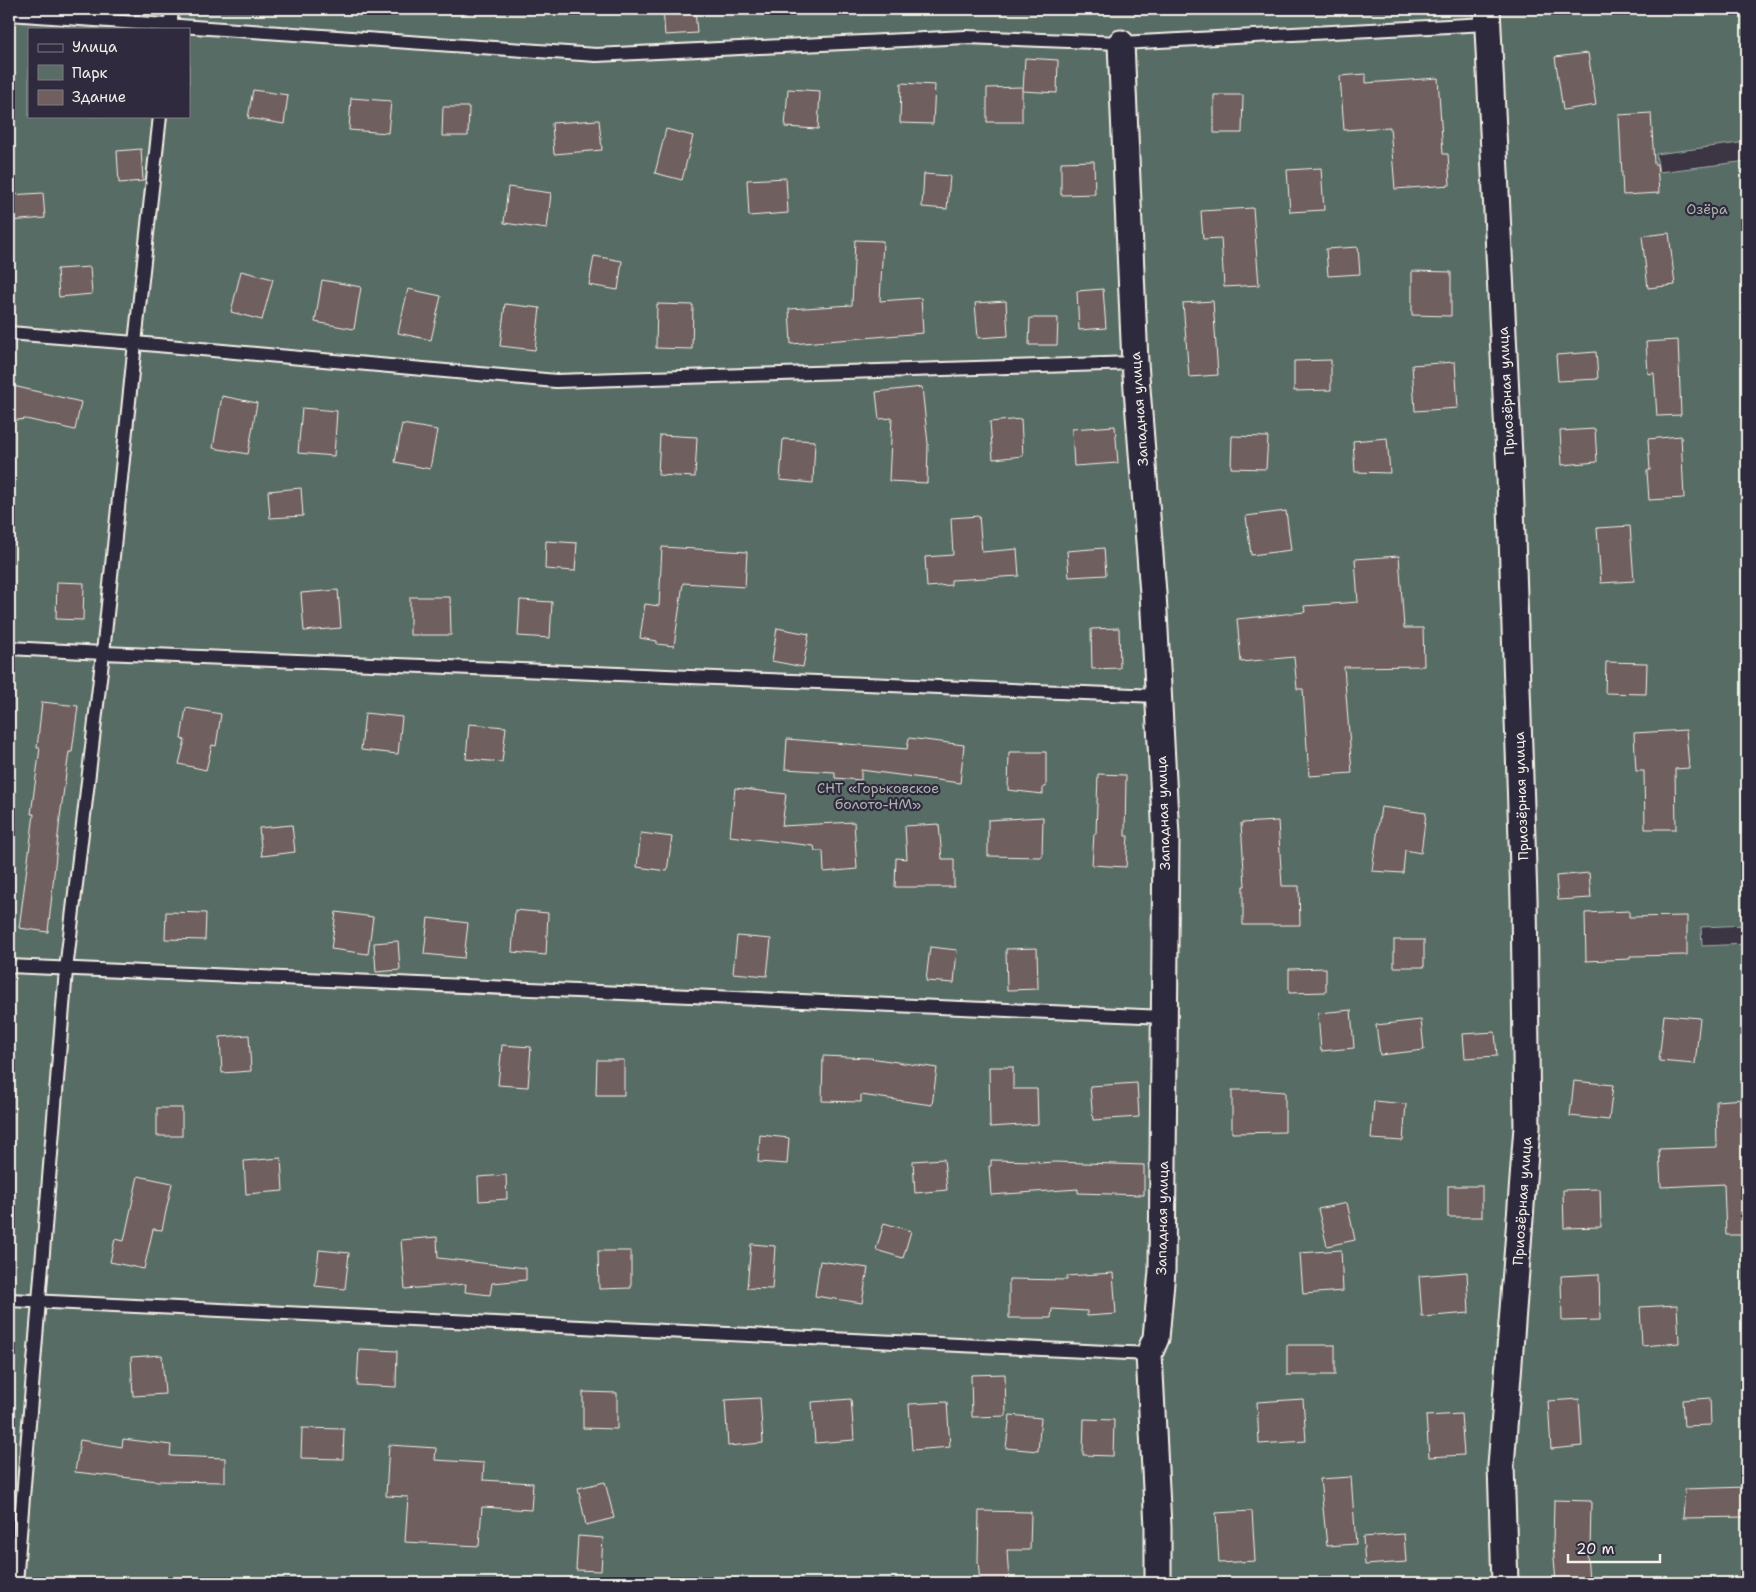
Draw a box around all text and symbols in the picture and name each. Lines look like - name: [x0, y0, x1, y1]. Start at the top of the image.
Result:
- legend: [28, 28, 190, 118]
- text: Улица: [72, 37, 118, 57]
- text: Парк: [72, 63, 108, 83]
- text: Здание: [72, 87, 126, 107]
- park label: Озёра: [1686, 200, 1728, 218]
- street label: Приозёрная улица: [1494, 326, 1518, 456]
- street label: Западная улица: [1126, 351, 1152, 467]
- street label: Приозёрная улица: [1510, 731, 1532, 861]
- street label: Западная улица: [1152, 755, 1174, 870]
- park label: СНТ «Горьковское болото-НМ»: [817, 779, 939, 813]
- street label: Приозёрная улица: [1509, 1136, 1535, 1266]
- street label: Западная улица: [1152, 1160, 1172, 1275]
- scale bar: [1568, 1532, 1661, 1564]
- text: 20 m: [1576, 1539, 1615, 1559]

